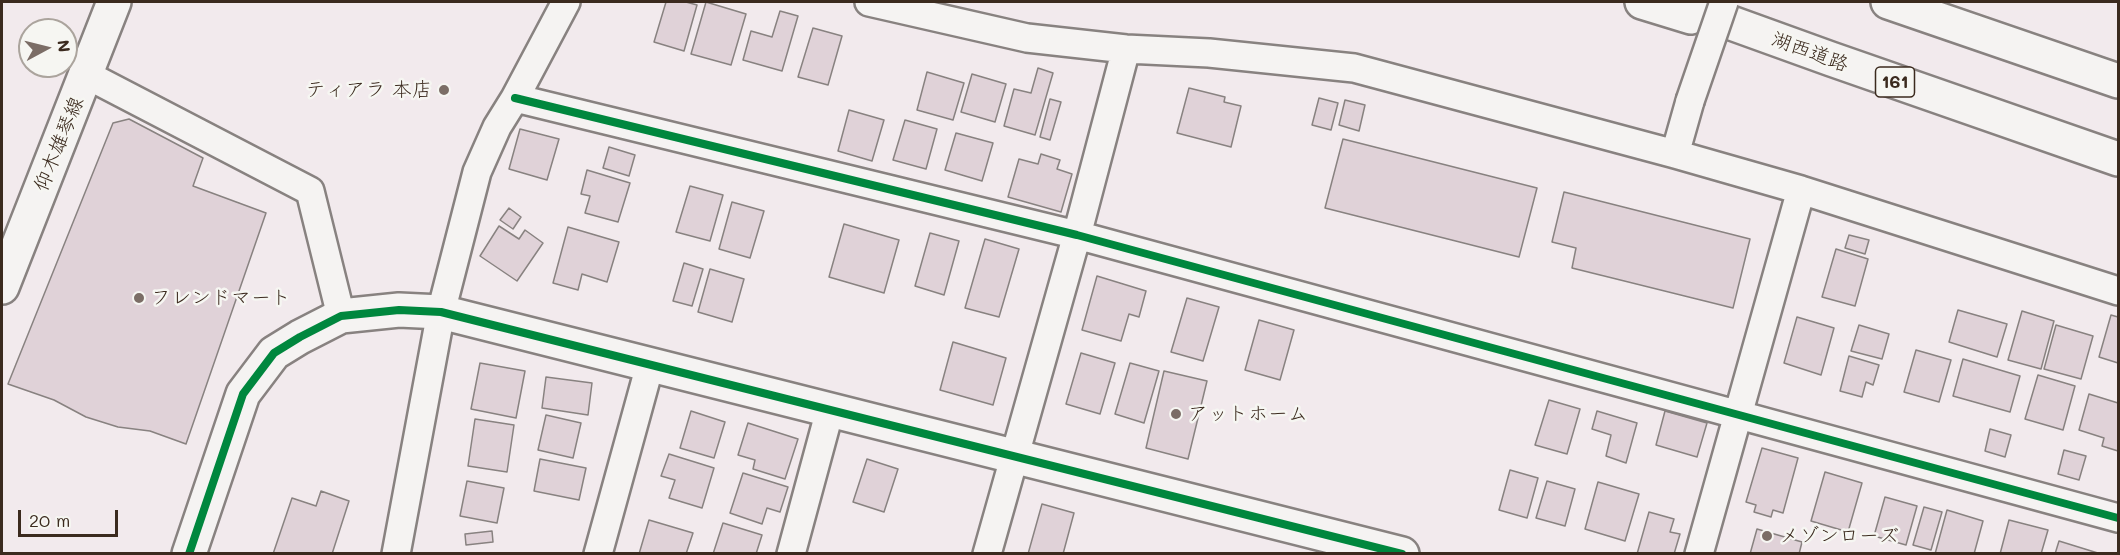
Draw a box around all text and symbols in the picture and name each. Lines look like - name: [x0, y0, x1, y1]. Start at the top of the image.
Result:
- north arrow: [18, 18, 78, 78]
- street label: 湖西道路: [1768, 27, 1852, 77]
- text: N: [53, 39, 76, 53]
- road number: 161: [1876, 67, 1914, 97]
- place label: ティアラ 本店: [306, 78, 432, 102]
- marker: ティアラ 本店: [437, 83, 451, 97]
- street label: 仰木雄琴線: [29, 93, 89, 195]
- place label: フレンドマート: [151, 286, 291, 310]
- marker: フレンドマート: [132, 291, 146, 305]
- place label: アットホーム: [1188, 402, 1308, 426]
- marker: アットホーム: [1169, 407, 1183, 421]
- scale bar: [21, 498, 122, 536]
- text: 20 m: [29, 508, 70, 532]
- place label: メゾンローズ: [1779, 524, 1899, 548]
- marker: メゾンローズ: [1760, 529, 1774, 543]

